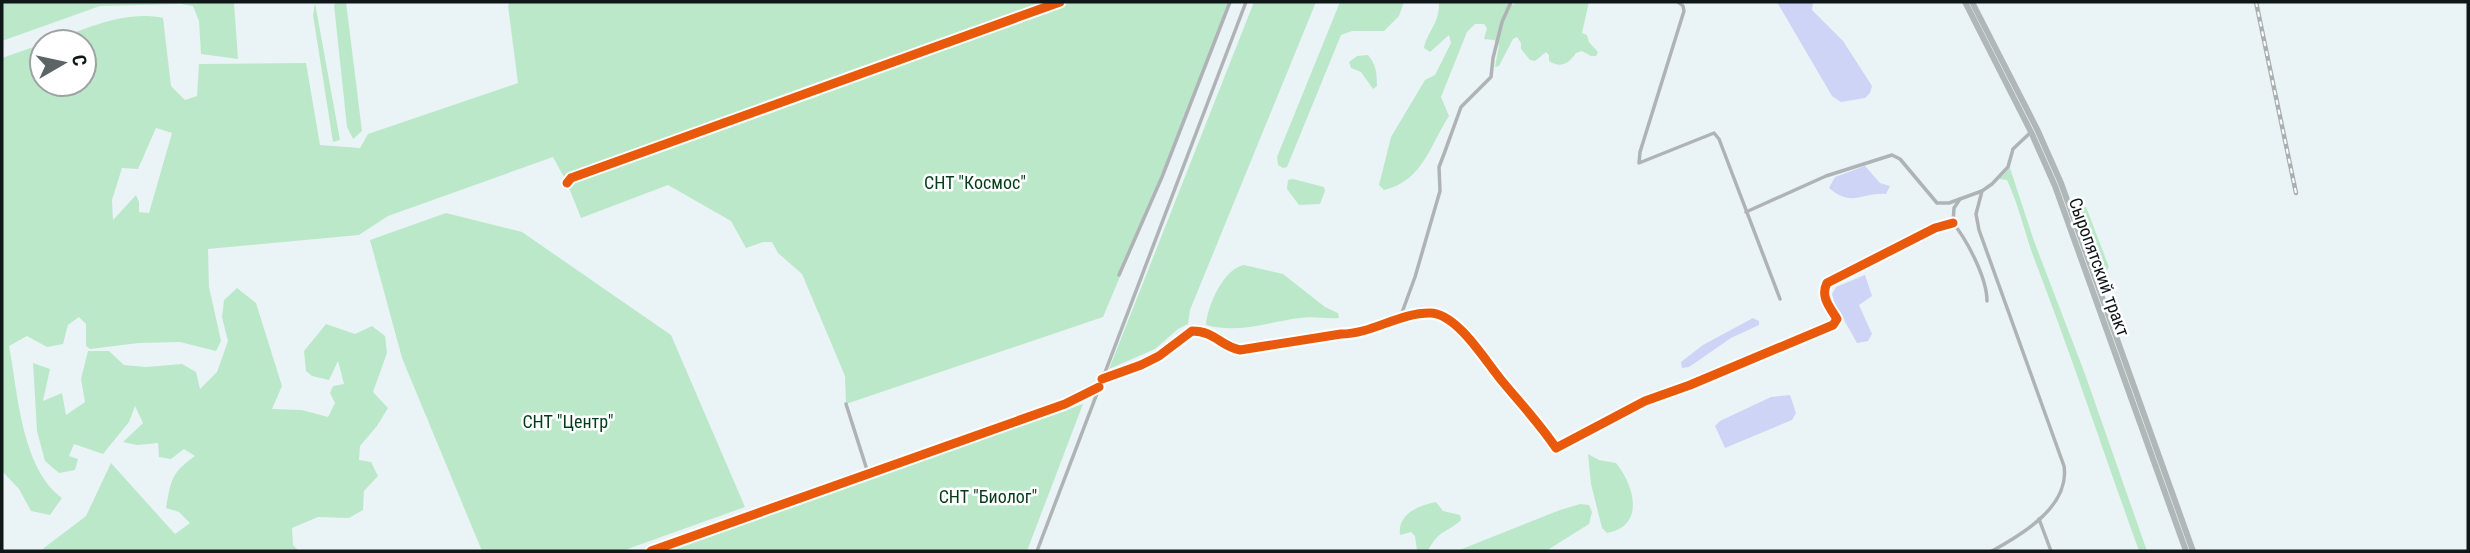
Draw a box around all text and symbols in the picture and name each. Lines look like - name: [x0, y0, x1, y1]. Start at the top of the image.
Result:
- north arrow: [28, 28, 98, 98]
- text: С: [67, 53, 92, 68]
- park label: СНТ "Космос": [924, 172, 1026, 193]
- street label: Сыропятский тракт: [2065, 195, 2134, 339]
- park label: СНТ "Центр": [522, 411, 614, 432]
- park label: СНТ "Биолог": [939, 486, 1037, 507]

